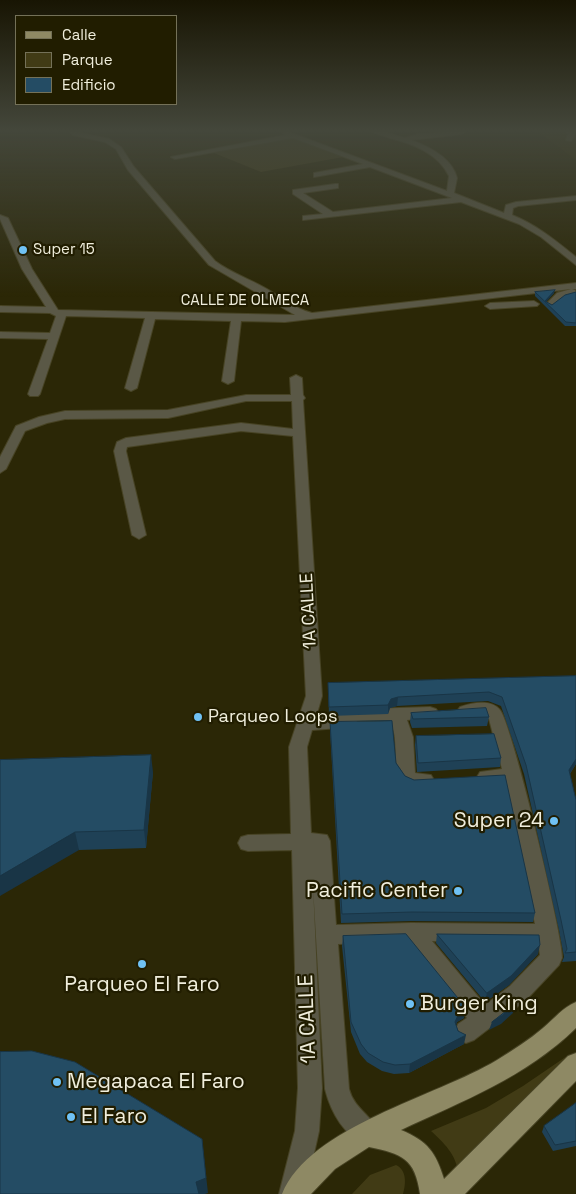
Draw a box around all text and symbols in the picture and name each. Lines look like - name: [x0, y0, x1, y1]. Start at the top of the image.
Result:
- legend: [15, 15, 178, 105]
- text: Calle: [62, 25, 97, 44]
- text: Parque: [62, 50, 113, 69]
- text: Edificio: [62, 75, 116, 94]
- place label: Super 15: [33, 241, 95, 259]
- marker: Super 15: [17, 244, 29, 256]
- street label: CALLE DE OLMECA: [181, 292, 309, 310]
- street label: 1A CALLE: [296, 572, 322, 650]
- place label: Parqueo Loops: [208, 706, 338, 728]
- marker: Parqueo Loops: [192, 711, 204, 723]
- place label: Super 24: [454, 808, 544, 834]
- marker: Super 24: [548, 815, 560, 827]
- place label: Pacific Center: [306, 878, 448, 904]
- marker: Pacific Center: [452, 885, 464, 897]
- marker: Parqueo El Faro: [136, 958, 148, 970]
- place label: Parqueo El Faro: [64, 972, 220, 998]
- street label: 1A CALLE: [294, 974, 322, 1064]
- place label: Burger King: [420, 991, 538, 1017]
- marker: Burger King: [404, 998, 416, 1010]
- place label: Megapaca El Faro: [67, 1069, 245, 1095]
- marker: Megapaca El Faro: [51, 1076, 63, 1088]
- place label: El Faro: [81, 1104, 147, 1130]
- marker: El Faro: [65, 1111, 77, 1123]

